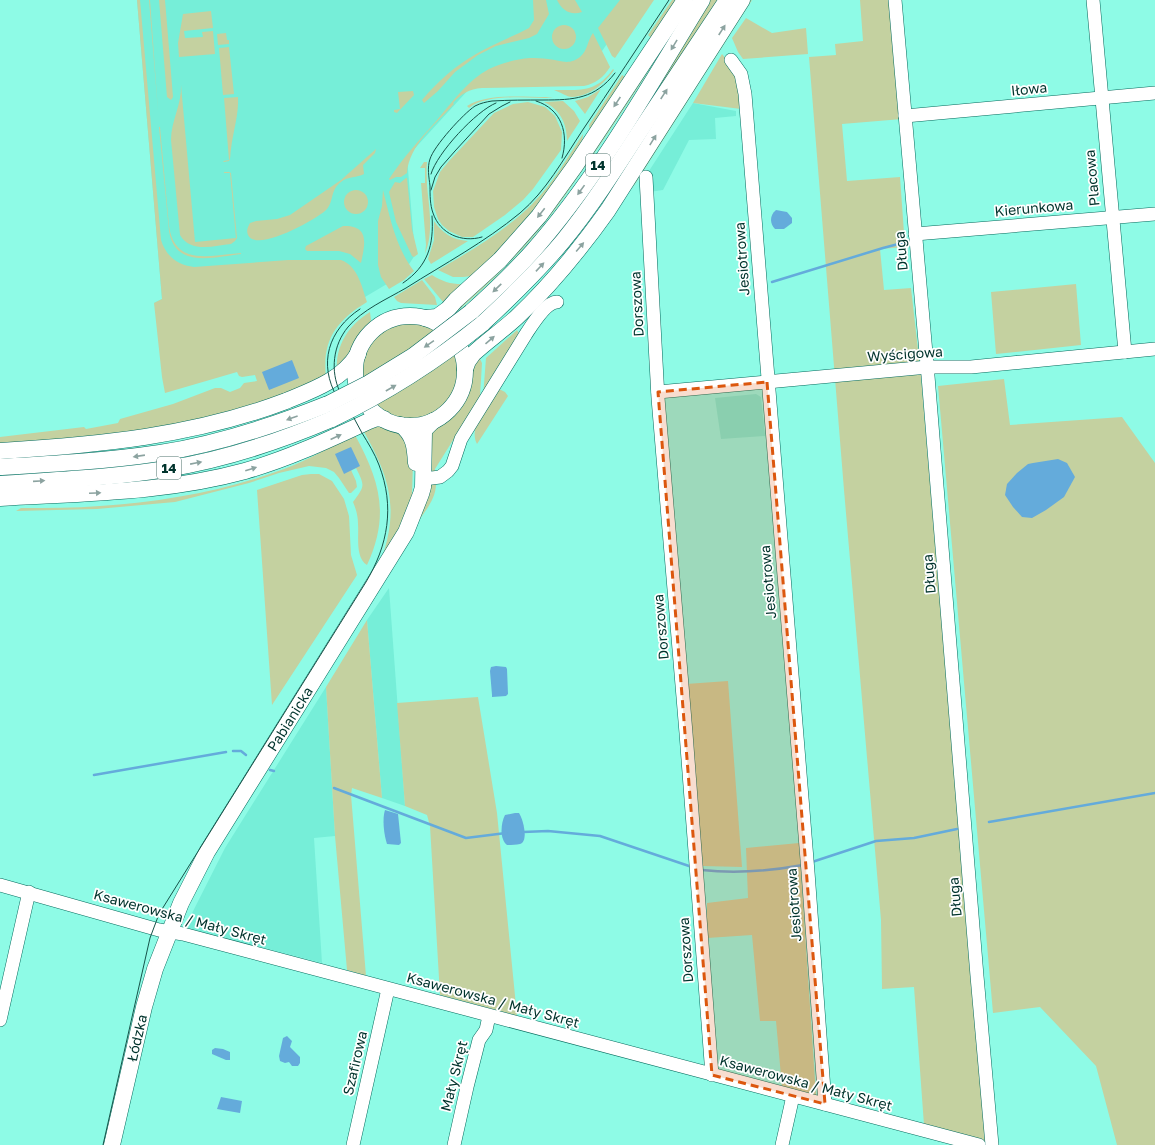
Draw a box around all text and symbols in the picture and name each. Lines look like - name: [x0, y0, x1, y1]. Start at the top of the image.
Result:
- one-way arrow: [719, 24, 726, 36]
- one-way arrow: [671, 39, 678, 51]
- street label: Iłowa: [1010, 78, 1048, 99]
- one-way arrow: [661, 88, 668, 100]
- one-way arrow: [613, 97, 621, 108]
- one-way arrow: [649, 134, 656, 145]
- street label: Placowa: [1081, 149, 1102, 207]
- road number: 14: [586, 154, 610, 176]
- one-way arrow: [577, 184, 585, 195]
- street label: Kierunkowa: [994, 196, 1074, 219]
- one-way arrow: [536, 207, 545, 218]
- street label: Jesiotrowa: [730, 222, 753, 296]
- street label: Długa: [890, 231, 911, 272]
- one-way arrow: [576, 242, 585, 253]
- one-way arrow: [535, 262, 544, 272]
- street label: Dorszowa: [626, 271, 647, 337]
- one-way arrow: [492, 284, 502, 293]
- one-way arrow: [484, 336, 495, 345]
- one-way arrow: [424, 340, 435, 348]
- street label: Wyścigowa: [867, 342, 943, 365]
- one-way arrow: [385, 385, 397, 392]
- one-way arrow: [285, 416, 297, 422]
- one-way arrow: [330, 434, 342, 440]
- one-way arrow: [132, 453, 145, 459]
- road number: 14: [157, 457, 181, 479]
- one-way arrow: [190, 460, 202, 466]
- one-way arrow: [245, 466, 257, 472]
- one-way arrow: [33, 478, 45, 485]
- one-way arrow: [89, 489, 101, 496]
- street label: Jesiotrowa: [756, 545, 779, 619]
- street label: Długa: [918, 554, 939, 595]
- street label: Dorszowa: [649, 594, 672, 660]
- street label: Pabianicka: [263, 683, 316, 754]
- street label: Jesiotrowa: [782, 868, 805, 942]
- street label: Długa: [944, 877, 965, 918]
- street label: Ksawerowska / Mały Skręt: [92, 885, 268, 948]
- street label: Dorszowa: [675, 917, 696, 983]
- street label: Ksawerowska / Mały Skręt: [405, 968, 581, 1031]
- street label: Łódzka: [123, 1013, 150, 1063]
- street label: Szafirowa: [339, 1029, 370, 1097]
- street label: Mały Skręt: [437, 1039, 471, 1113]
- street label: Ksawerowska / Mały Skręt: [718, 1051, 894, 1114]

